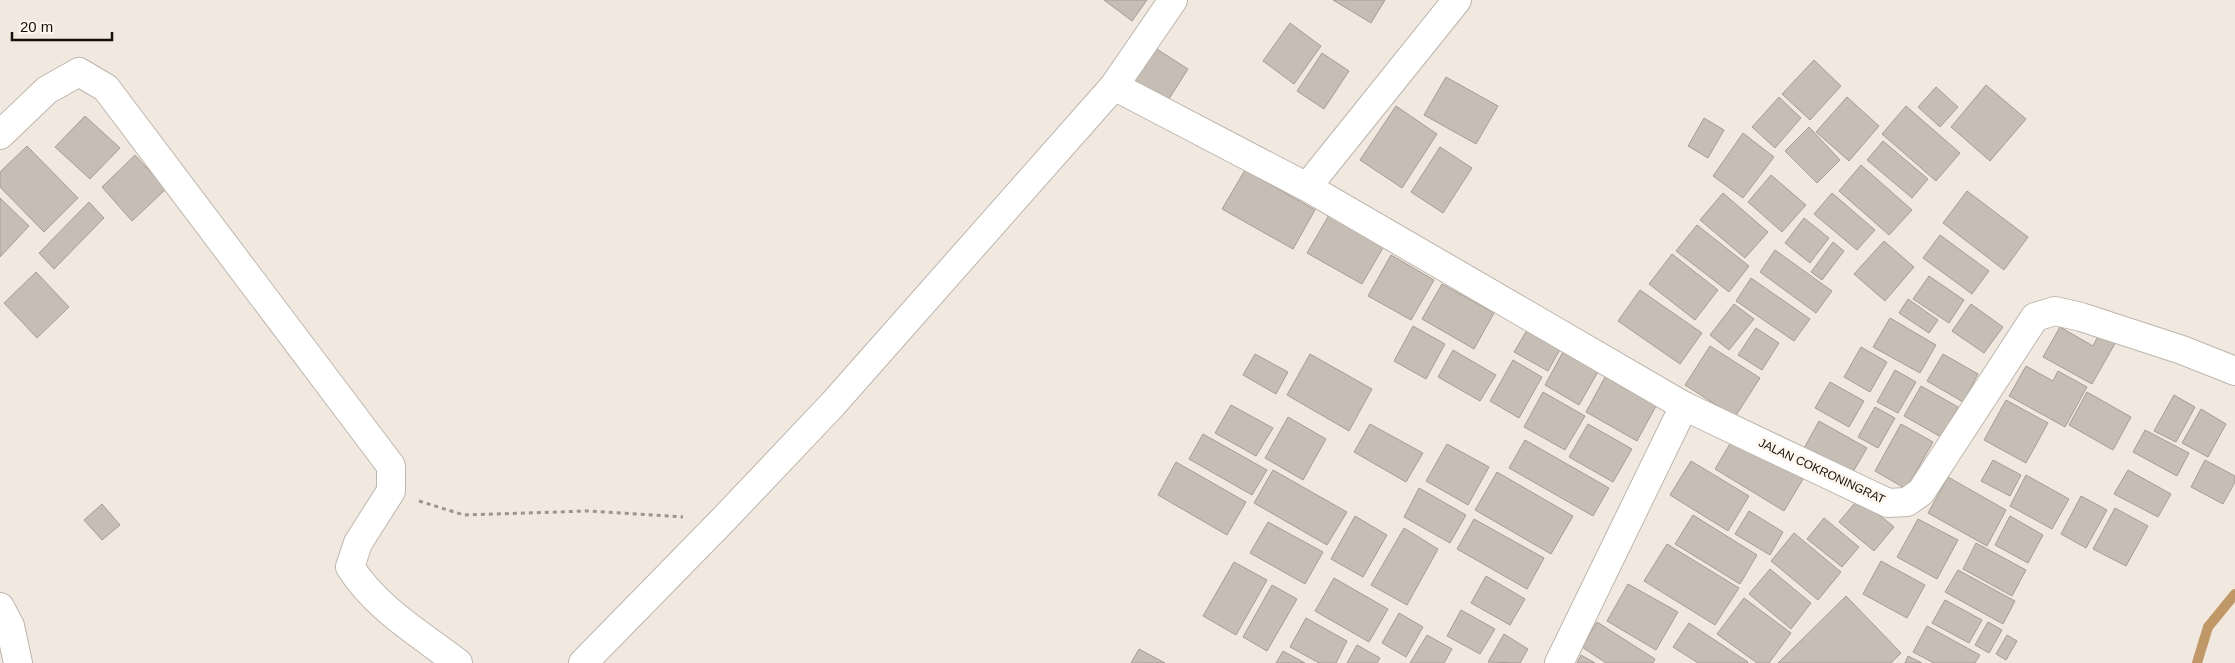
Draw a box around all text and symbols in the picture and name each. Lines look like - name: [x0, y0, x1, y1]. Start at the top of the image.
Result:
- scale bar: [12, 10, 112, 42]
- text: 20 m: [20, 18, 53, 35]
- street label: JALAN COKRONINGRAT: [1757, 436, 1888, 507]

